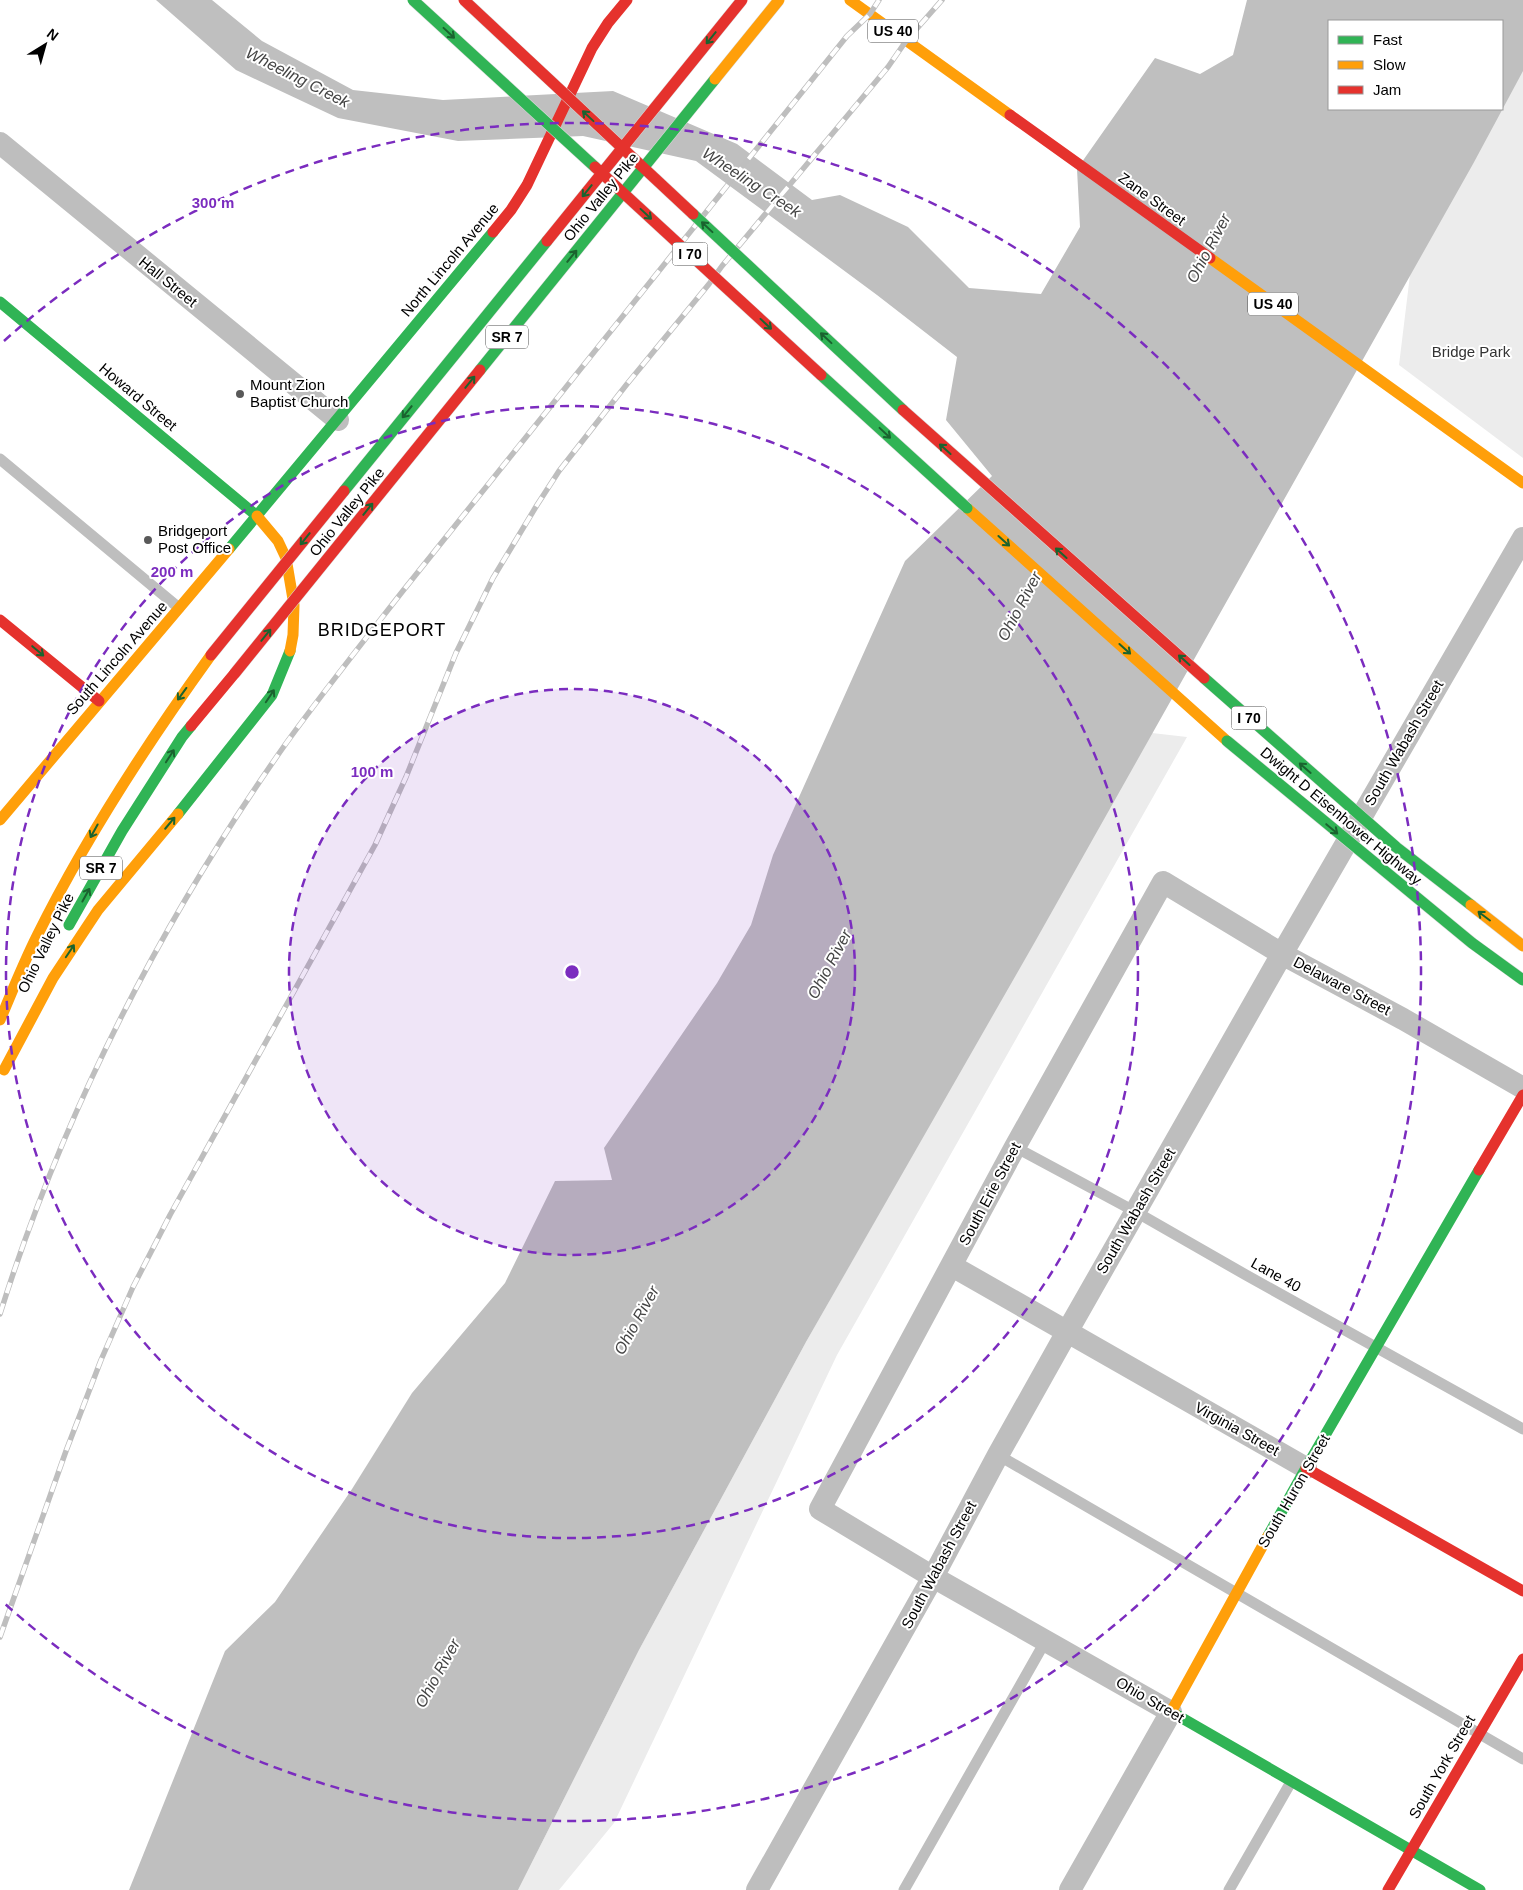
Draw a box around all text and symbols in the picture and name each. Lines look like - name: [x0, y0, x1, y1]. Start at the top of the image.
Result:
- north arrow: [20, 20, 70, 70]
- road number: US 40: [868, 20, 918, 42]
- legend: [1328, 20, 1503, 110]
- text: N: [44, 25, 62, 44]
- one-way arrow: [442, 27, 455, 39]
- one-way arrow: [706, 31, 717, 44]
- text: Fast: [1373, 31, 1403, 48]
- water label: Wheeling Creek: [243, 44, 353, 111]
- text: Slow: [1373, 56, 1406, 73]
- text: Jam: [1373, 81, 1401, 98]
- one-way arrow: [582, 110, 595, 122]
- water label: Wheeling Creek: [699, 144, 805, 221]
- street label: Ohio Valley Pike: [560, 149, 642, 244]
- street label: Zane Street: [1116, 169, 1190, 229]
- one-way arrow: [581, 184, 592, 197]
- text: 300 m: [192, 194, 234, 211]
- street label: North Lincoln Avenue: [397, 200, 502, 320]
- one-way arrow: [639, 208, 652, 220]
- water label: Ohio River: [1183, 210, 1234, 286]
- one-way arrow: [701, 221, 714, 233]
- road number: I 70: [672, 242, 708, 266]
- one-way arrow: [567, 250, 578, 263]
- street label: Hall Street: [136, 253, 202, 311]
- road number: US 40: [1248, 292, 1298, 316]
- one-way arrow: [759, 318, 772, 329]
- road number: SR 7: [486, 326, 528, 348]
- one-way arrow: [819, 332, 832, 344]
- park label: Bridge Park: [1432, 343, 1511, 360]
- street label: Howard Street: [96, 359, 181, 434]
- place label: Mount Zion Baptist Church: [250, 376, 348, 410]
- one-way arrow: [465, 376, 476, 389]
- marker: Mount Zion Baptist Church: [234, 388, 246, 400]
- one-way arrow: [402, 406, 413, 419]
- one-way arrow: [879, 427, 892, 439]
- one-way arrow: [938, 443, 951, 455]
- street label: Ohio Valley Pike: [306, 464, 388, 559]
- one-way arrow: [363, 503, 374, 516]
- place label: Bridgeport Post Office: [158, 522, 231, 556]
- one-way arrow: [299, 532, 310, 545]
- marker: Bridgeport Post Office: [142, 534, 154, 546]
- one-way arrow: [997, 535, 1010, 547]
- one-way arrow: [1055, 547, 1068, 559]
- text: 200 m: [151, 563, 193, 580]
- water label: Ohio River: [994, 568, 1045, 644]
- street label: South Lincoln Avenue: [63, 597, 171, 718]
- district label: BRIDGEPORT: [318, 620, 446, 640]
- one-way arrow: [261, 629, 272, 642]
- one-way arrow: [1118, 643, 1131, 655]
- one-way arrow: [31, 646, 44, 657]
- one-way arrow: [1177, 654, 1190, 666]
- street label: South Wabash Street: [1361, 676, 1447, 809]
- one-way arrow: [177, 687, 187, 701]
- one-way arrow: [266, 689, 276, 703]
- road number: I 70: [1232, 706, 1266, 730]
- street label: Dwight D Eisenhower Highway: [1257, 743, 1426, 888]
- one-way arrow: [165, 749, 175, 763]
- one-way arrow: [1299, 762, 1312, 774]
- text: 100 m: [351, 763, 393, 780]
- one-way arrow: [165, 817, 176, 830]
- one-way arrow: [89, 823, 99, 837]
- one-way arrow: [1325, 823, 1338, 834]
- road number: SR 7: [80, 856, 122, 880]
- one-way arrow: [82, 888, 91, 903]
- street label: Ohio Valley Pike: [14, 890, 77, 995]
- one-way arrow: [1477, 911, 1491, 921]
- water label: Ohio River: [804, 926, 855, 1002]
- one-way arrow: [66, 945, 76, 959]
- street label: Delaware Street: [1291, 953, 1394, 1019]
- centre of rings: [563, 963, 581, 981]
- street label: South Erie Street: [955, 1139, 1024, 1248]
- street label: South Wabash Street: [1093, 1144, 1179, 1277]
- street label: Lane 40: [1248, 1254, 1304, 1295]
- water label: Ohio River: [611, 1282, 663, 1357]
- street label: Virginia Street: [1192, 1398, 1283, 1459]
- street label: South Huron Street: [1254, 1430, 1333, 1551]
- street label: South Wabash Street: [898, 1497, 980, 1631]
- water label: Ohio River: [412, 1635, 464, 1710]
- street label: Ohio Street: [1113, 1673, 1188, 1726]
- street label: South York Street: [1405, 1711, 1479, 1822]

